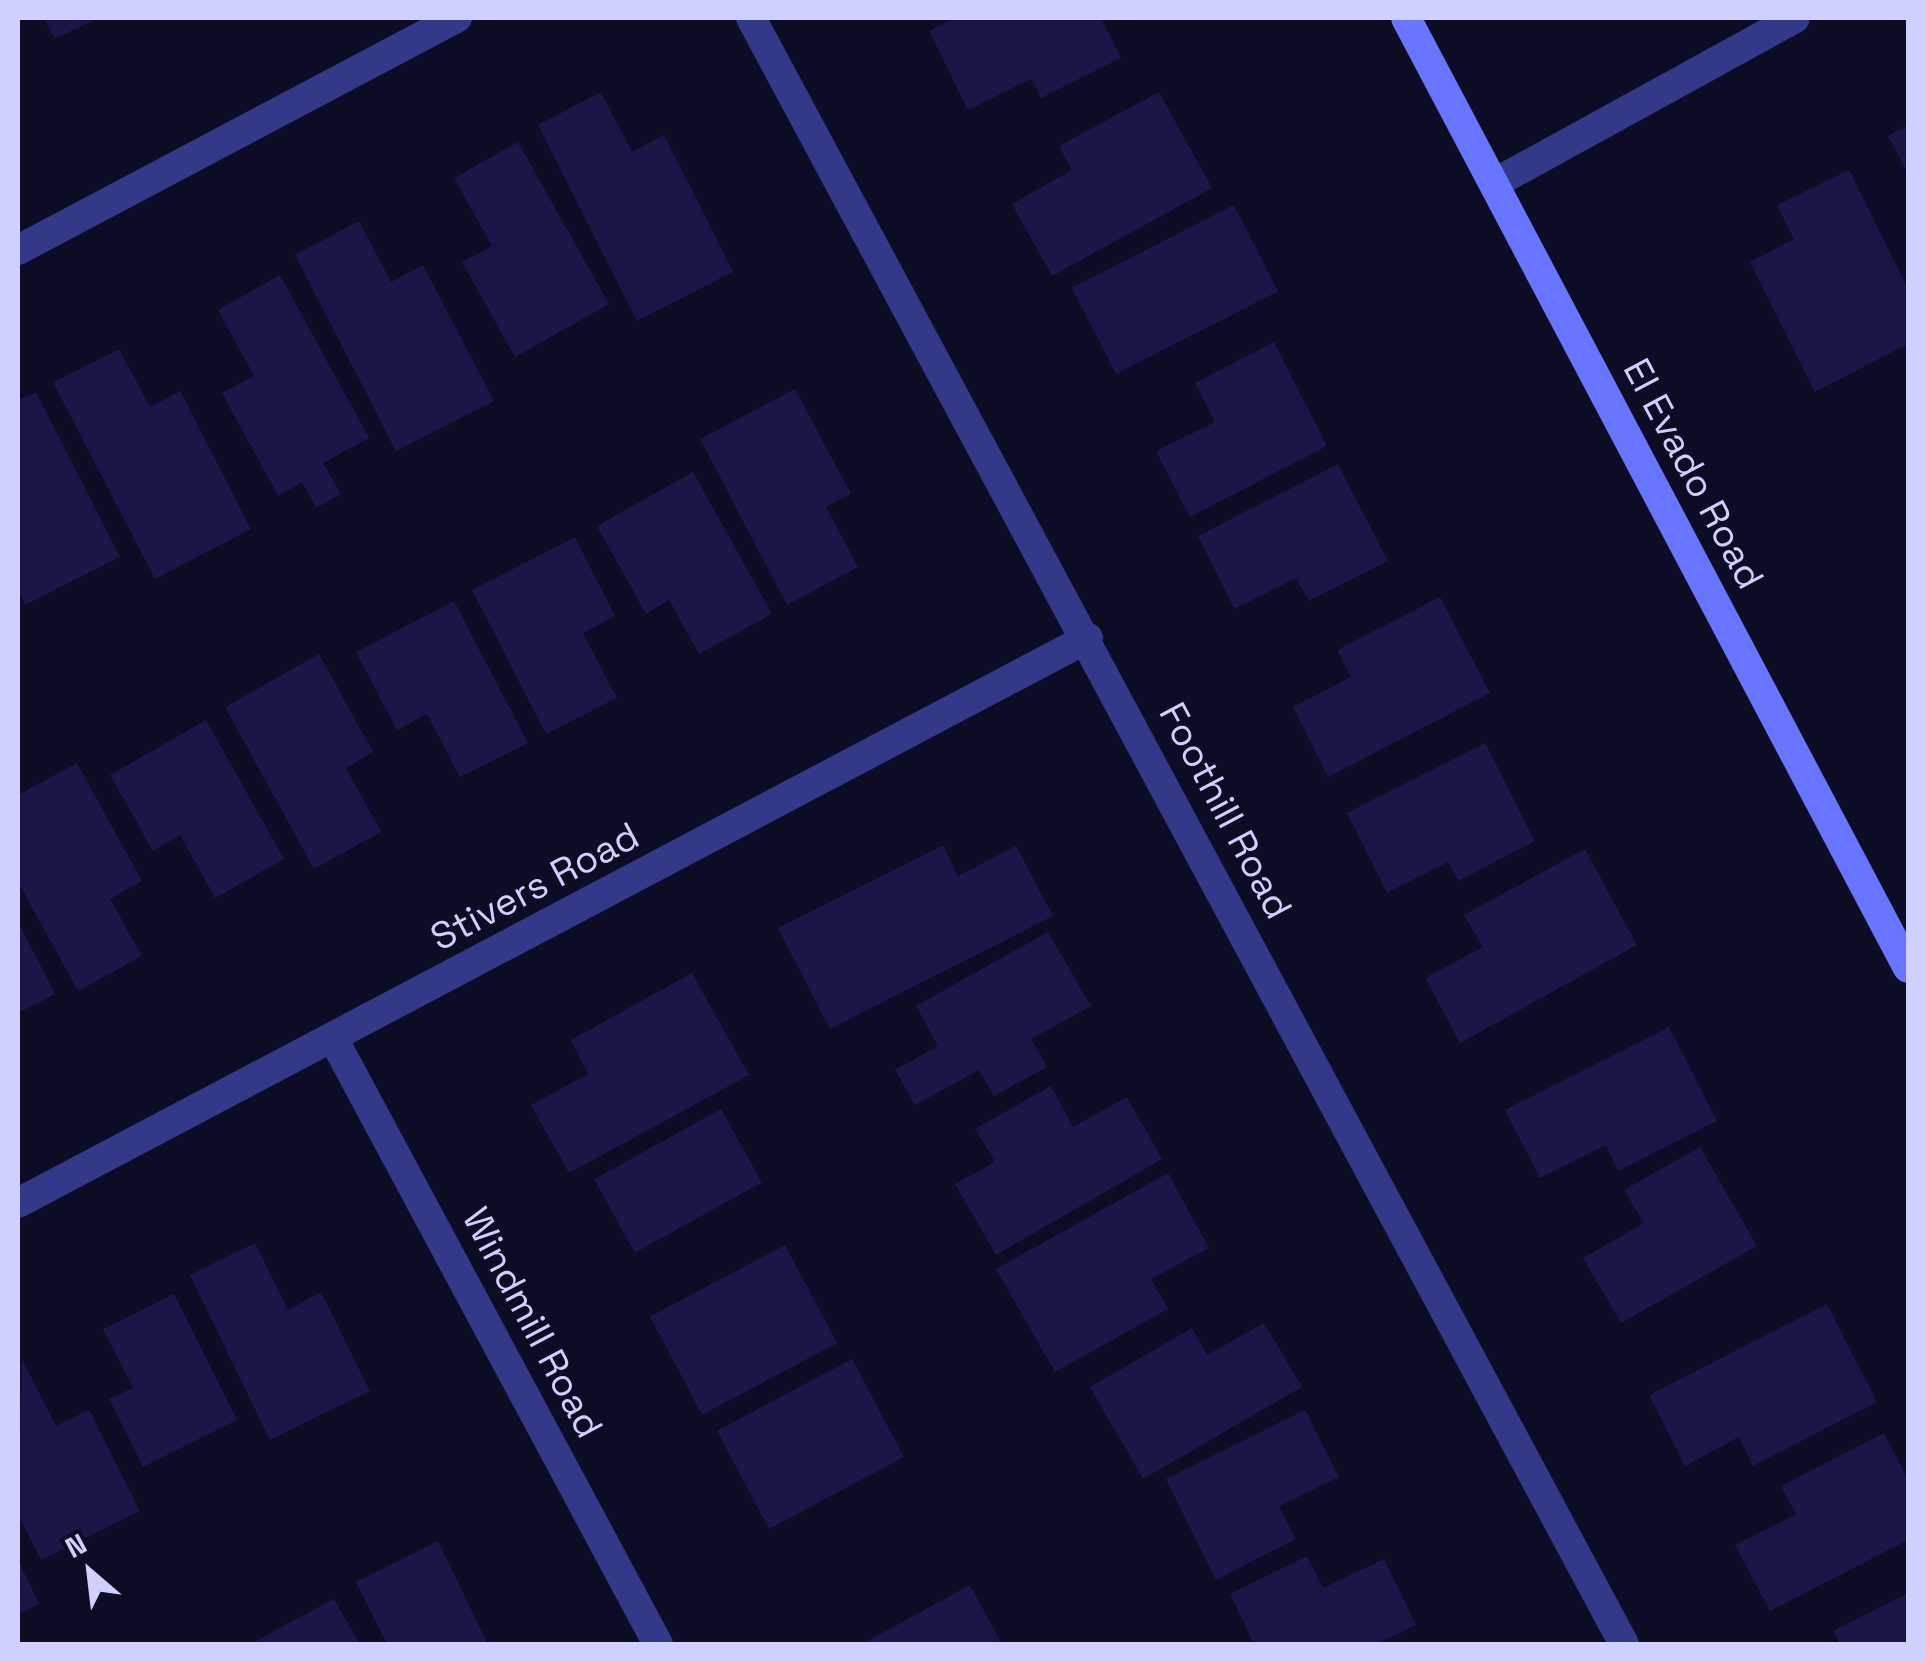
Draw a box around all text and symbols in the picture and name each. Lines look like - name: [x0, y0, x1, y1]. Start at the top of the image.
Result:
- street label: El Evado Road: [1613, 351, 1773, 597]
- street label: Foothill Road: [1149, 695, 1301, 927]
- street label: Stivers Road: [423, 813, 647, 961]
- street label: Windmill Road: [452, 1200, 612, 1446]
- north arrow: [40, 1522, 140, 1622]
- text: N: [59, 1525, 93, 1566]

